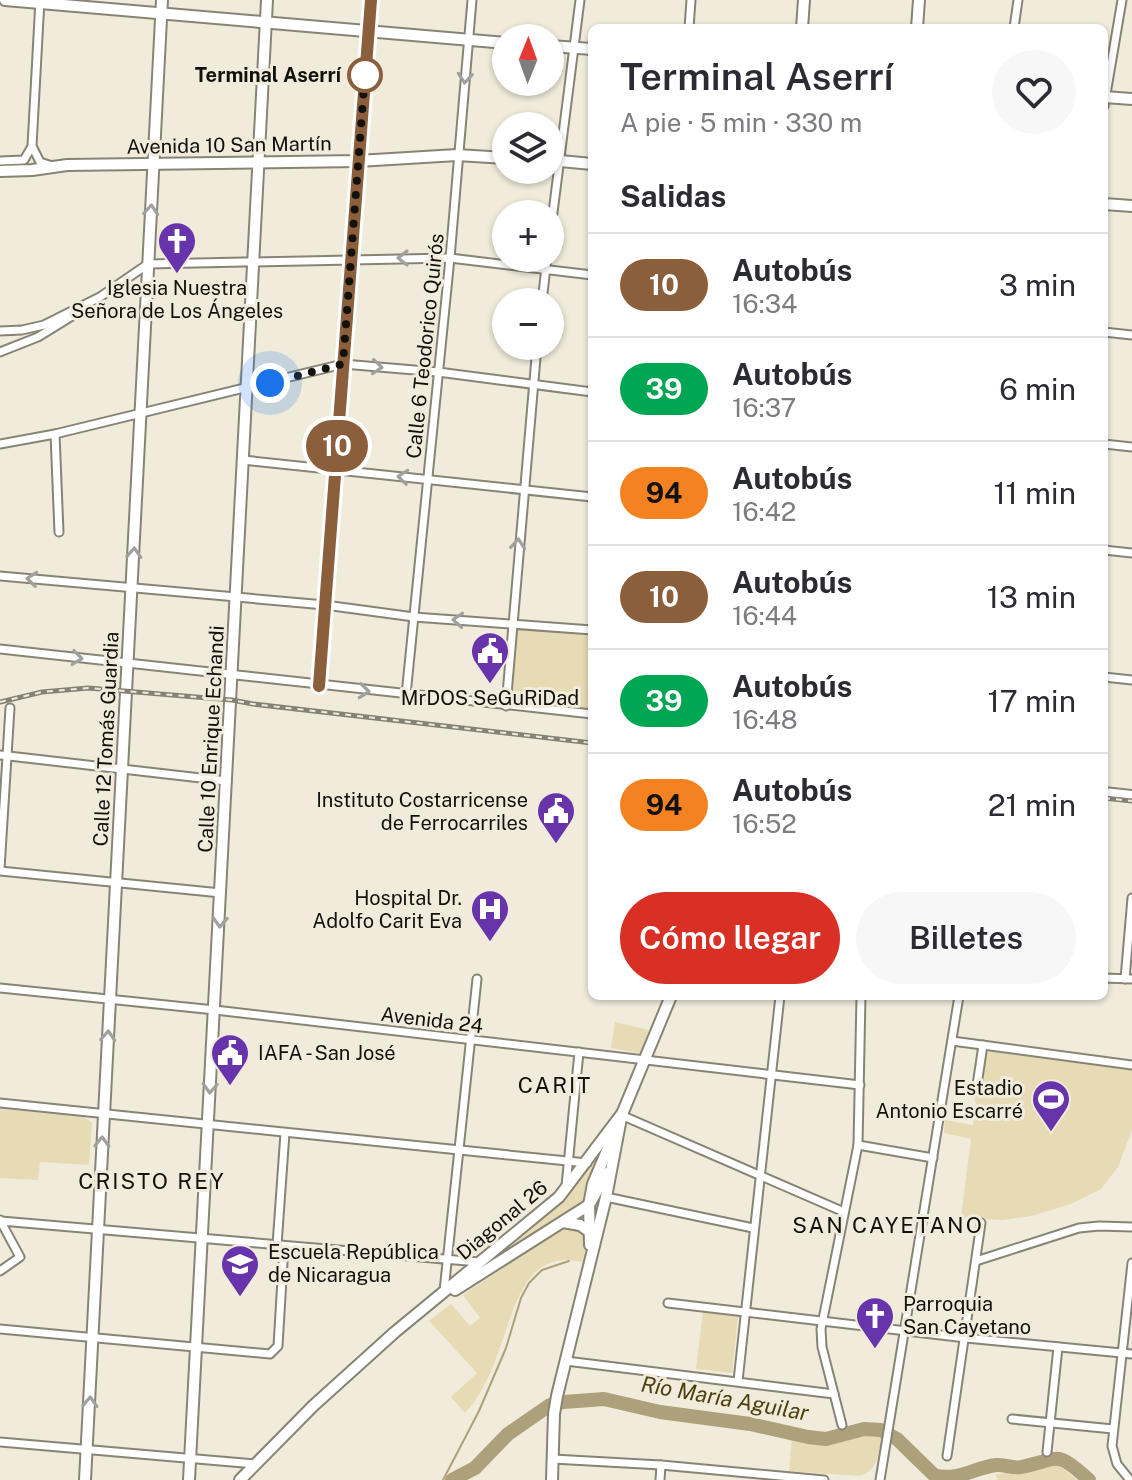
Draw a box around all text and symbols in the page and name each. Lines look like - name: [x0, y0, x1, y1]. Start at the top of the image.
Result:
- north arrow: [492, 24, 564, 96]
- map controls: [492, 24, 564, 360]
- button: heart: [992, 50, 1076, 134]
- text: Terminal Aserrí: [620, 54, 894, 99]
- marker: Terminal Aserrí: [348, 58, 382, 92]
- place label: Terminal Aserrí: [195, 63, 342, 87]
- one-way arrow: [456, 72, 473, 85]
- text: A pie · 5 min · 330 m: [620, 107, 862, 138]
- button: layers: [492, 112, 564, 184]
- street label: Avenida 10 San Martín: [126, 131, 332, 159]
- text: Salidas: [620, 178, 726, 214]
- button: +: [492, 200, 564, 272]
- one-way arrow: [143, 203, 160, 216]
- church icon: Iglesia Nuestra Señora de Los Ángeles: [156, 220, 198, 275]
- street label: Calle 6 Teodorico Quirós: [401, 232, 449, 460]
- one-way arrow: [396, 249, 409, 267]
- text: Autobús: [732, 252, 852, 288]
- text: 3 min: [999, 267, 1076, 303]
- text: 10: [649, 268, 679, 301]
- place label: Iglesia Nuestra Señora de Los Ángeles: [71, 276, 283, 323]
- button: −: [492, 288, 564, 360]
- text: 16:34: [732, 288, 797, 319]
- text: Autobús: [732, 356, 852, 392]
- one-way arrow: [371, 358, 384, 375]
- your location: [250, 363, 290, 403]
- text: 6 min: [999, 371, 1076, 407]
- text: 39: [646, 372, 682, 405]
- text: 16:37: [732, 392, 796, 423]
- line badge: 10: [301, 420, 373, 472]
- text: 10: [322, 429, 352, 462]
- text: Autobús: [732, 460, 852, 496]
- one-way arrow: [396, 468, 409, 485]
- text: 11 min: [993, 475, 1076, 511]
- text: 94: [646, 476, 682, 509]
- text: 16:42: [732, 496, 796, 527]
- one-way arrow: [509, 537, 526, 550]
- one-way arrow: [125, 546, 142, 559]
- text: Autobús: [732, 564, 852, 600]
- one-way arrow: [26, 571, 39, 588]
- text: 13 min: [987, 579, 1076, 615]
- text: 10: [649, 580, 679, 613]
- text: 16:44: [732, 600, 797, 631]
- one-way arrow: [451, 612, 464, 629]
- street label: Calle 10 Enrique Echandi: [193, 625, 229, 853]
- public building icon: MrDOS SeGuRiDad: [469, 630, 511, 685]
- street label: Calle 12 Tomás Guardia: [88, 631, 124, 847]
- one-way arrow: [71, 650, 84, 667]
- text: Autobús: [732, 668, 852, 704]
- one-way arrow: [358, 682, 371, 699]
- text: 17 min: [988, 683, 1076, 719]
- text: 39: [646, 684, 682, 717]
- place label: MrDOS SeGuRiDad: [401, 686, 579, 710]
- text: 16:48: [732, 704, 798, 735]
- text: Autobús: [732, 772, 852, 808]
- text: 21 min: [988, 787, 1076, 823]
- place label: Instituto Costarricense de Ferrocarriles: [316, 788, 528, 835]
- text: 94: [646, 788, 682, 821]
- public building icon: Instituto Costarricense de Ferrocarriles: [535, 790, 577, 845]
- text: 16:52: [732, 808, 797, 839]
- place label: Hospital Dr. Adolfo Carit Eva: [312, 886, 462, 933]
- hospital icon: Hospital Dr. Adolfo Carit Eva: [469, 888, 511, 943]
- button: Cómo llegar: [620, 892, 840, 984]
- button: Billetes: [856, 892, 1076, 984]
- one-way arrow: [212, 916, 229, 929]
- street label: Avenida 24: [379, 1002, 485, 1038]
- one-way arrow: [99, 1029, 116, 1042]
- public building icon: IAFA - San José: [209, 1032, 251, 1087]
- place label: IAFA - San José: [258, 1041, 396, 1065]
- district label: CARIT: [518, 1072, 592, 1098]
- place label: Estadio Antonio Escarré: [875, 1076, 1023, 1123]
- sports icon: Estadio Antonio Escarré: [1030, 1078, 1072, 1133]
- one-way arrow: [202, 1082, 219, 1095]
- one-way arrow: [93, 1135, 110, 1148]
- district label: CRISTO REY: [78, 1168, 226, 1194]
- street label: Diagonal 26: [452, 1175, 552, 1265]
- district label: SAN CAYETANO: [792, 1212, 984, 1238]
- place label: Escuela República de Nicaragua: [268, 1240, 439, 1287]
- school or university icon: Escuela República de Nicaragua: [219, 1243, 261, 1298]
- place label: Parroquia San Cayetano: [903, 1292, 1031, 1339]
- church icon: Parroquia San Cayetano: [854, 1295, 896, 1350]
- water label: Río María Aguilar: [639, 1370, 812, 1426]
- one-way arrow: [81, 1395, 98, 1408]

